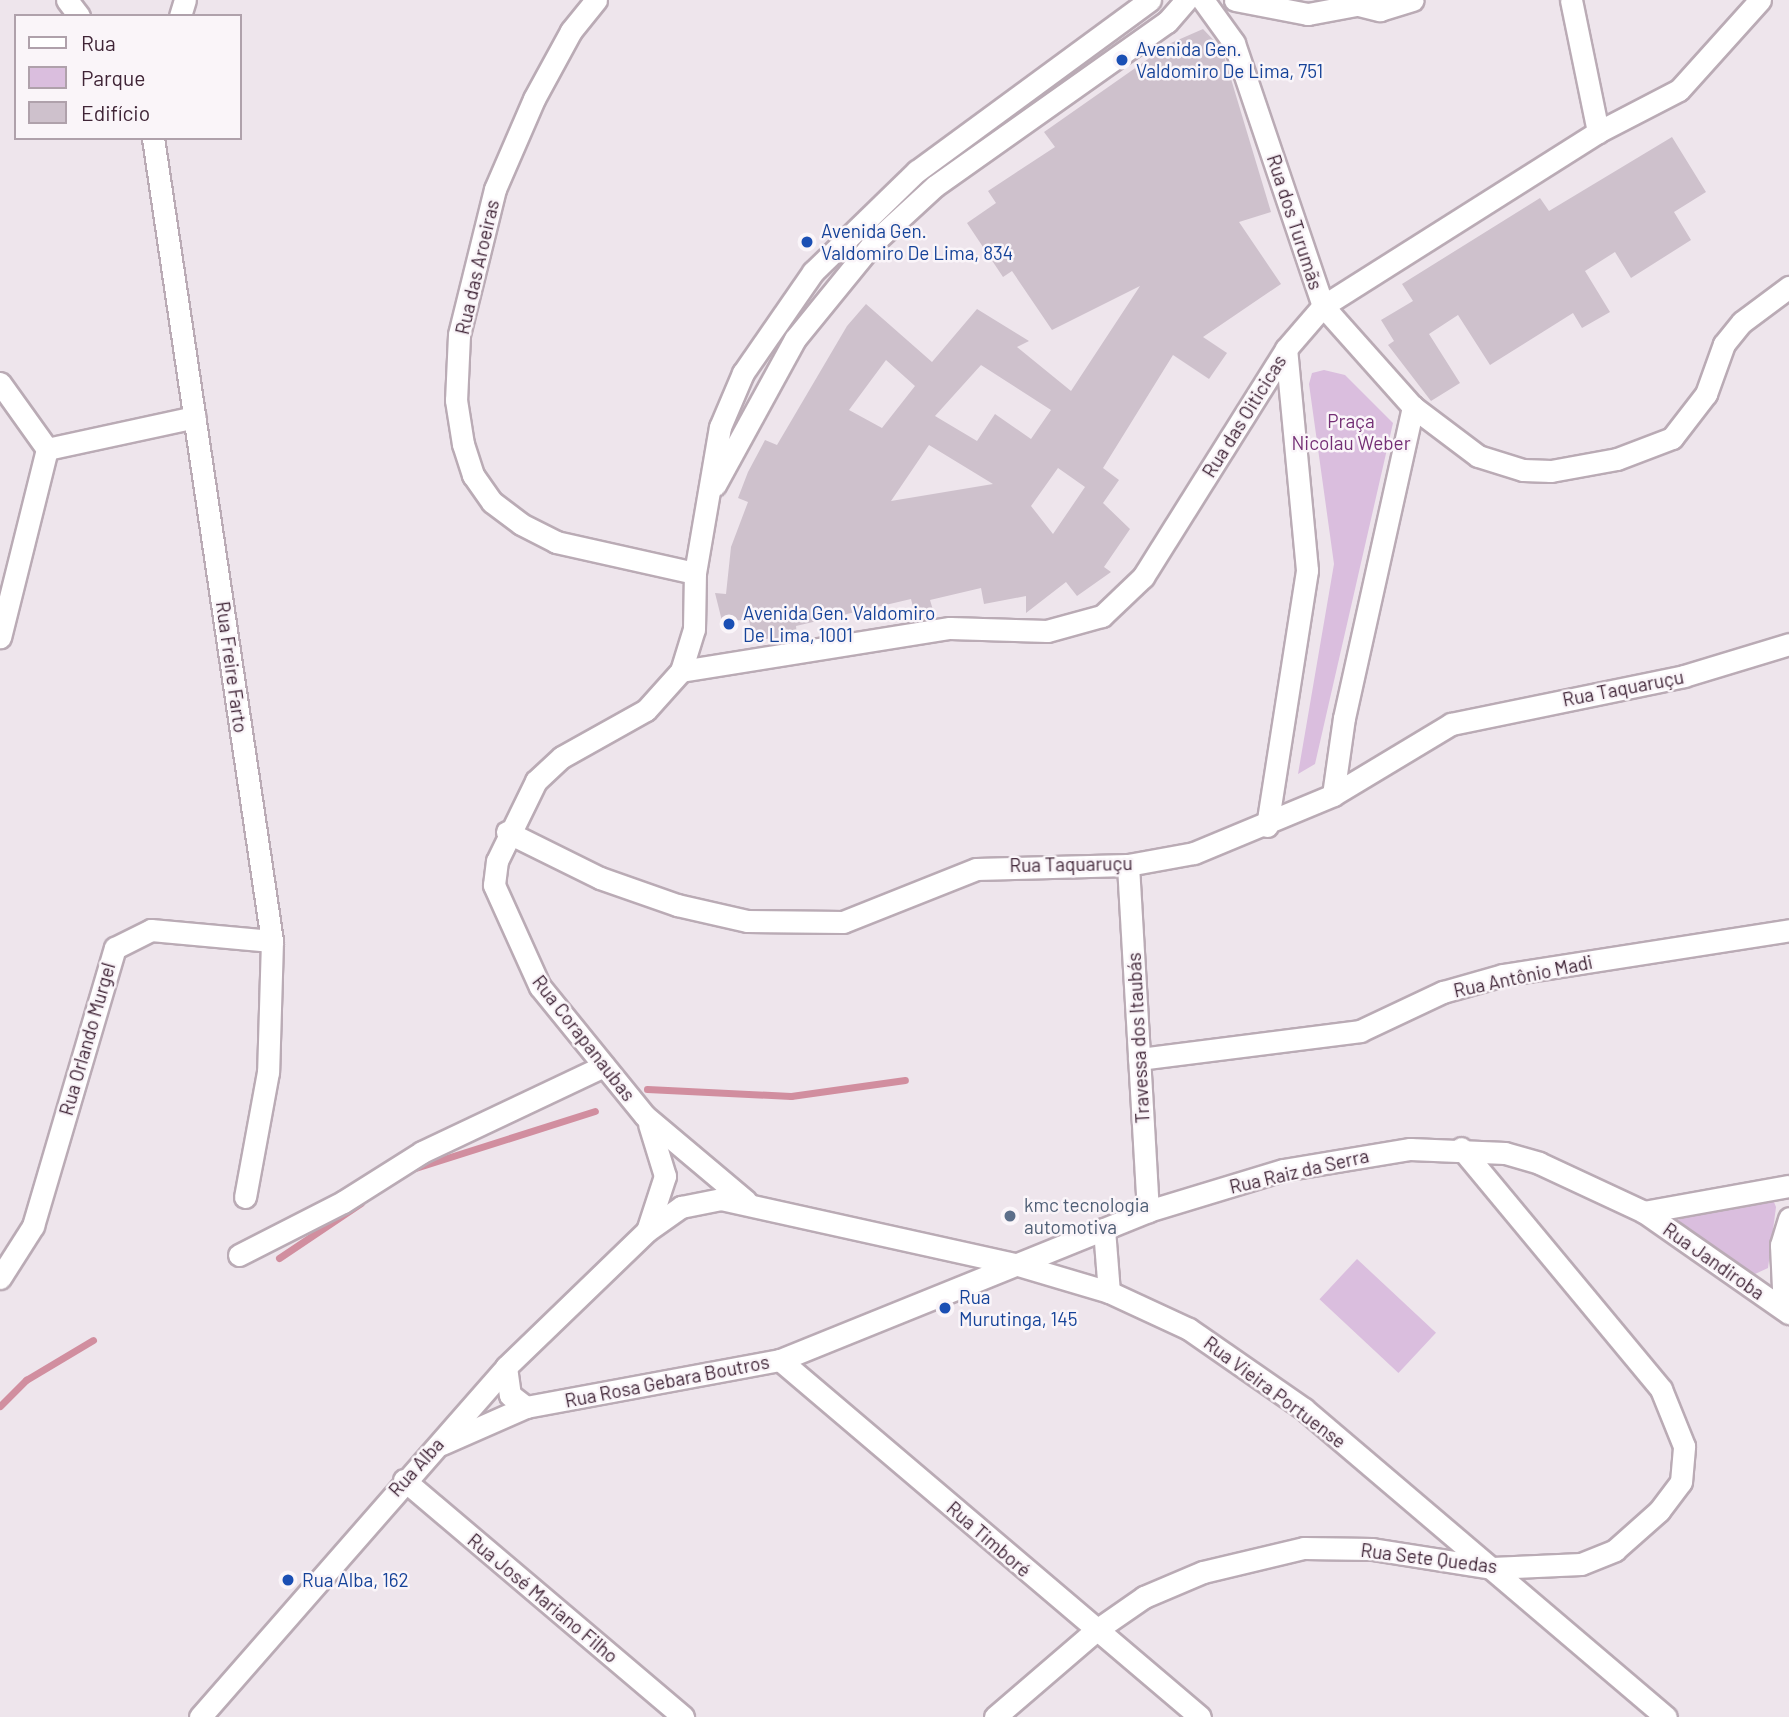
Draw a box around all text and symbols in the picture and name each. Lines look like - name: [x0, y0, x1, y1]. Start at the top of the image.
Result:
- legend: [14, 14, 242, 140]
- text: Rua: [81, 30, 116, 55]
- place label: Avenida Gen. Valdomiro De Lima, 751: [1136, 38, 1323, 82]
- marker: Avenida Gen. Valdomiro De Lima, 751: [1114, 52, 1130, 68]
- text: Parque: [81, 65, 146, 90]
- text: Edifício: [81, 100, 150, 125]
- street label: Rua dos Turumãs: [1262, 152, 1328, 292]
- street label: Rua das Aroeiras: [450, 197, 504, 337]
- place label: Avenida Gen. Valdomiro De Lima, 834: [821, 220, 1013, 264]
- marker: Avenida Gen. Valdomiro De Lima, 834: [799, 234, 815, 250]
- street label: Rua das Oiticicas: [1197, 351, 1291, 481]
- park label: Praça Nicolau Weber: [1291, 410, 1411, 454]
- street label: Rua Freire Farto: [211, 600, 253, 734]
- place label: Avenida Gen. Valdomiro De Lima, 1001: [743, 602, 935, 646]
- marker: Avenida Gen. Valdomiro De Lima, 1001: [721, 616, 737, 632]
- street label: Rua Taquaruçu: [1560, 665, 1686, 711]
- street label: Rua Taquaruçu: [1009, 852, 1133, 876]
- street label: Rua Antônio Madi: [1451, 950, 1595, 1002]
- street label: Travessa dos Itaubás: [1122, 952, 1154, 1124]
- street label: Rua Orlando Murgel: [54, 960, 120, 1118]
- street label: Rua Corapanaubas: [528, 971, 640, 1105]
- street label: Rua Raiz da Serra: [1227, 1144, 1371, 1198]
- place label: kmc tecnologia automotiva: [1024, 1194, 1149, 1238]
- marker: kmc tecnologia automotiva: [1002, 1208, 1018, 1224]
- street label: Rua Jandiroba: [1659, 1218, 1769, 1304]
- place label: Rua Murutinga, 145: [959, 1286, 1077, 1330]
- marker: Rua Murutinga, 145: [937, 1300, 953, 1316]
- street label: Rua Vieira Portuense: [1199, 1331, 1351, 1453]
- street label: Rua Rosa Gebara Boutros: [563, 1350, 771, 1412]
- street label: Rua Alba: [384, 1433, 448, 1501]
- street label: Rua Timboré: [942, 1496, 1036, 1582]
- street label: Rua José Mariano Filho: [463, 1528, 623, 1668]
- street label: Rua Sete Quedas: [1359, 1538, 1499, 1578]
- place label: Rua Alba, 162: [302, 1569, 409, 1591]
- marker: Rua Alba, 162: [280, 1572, 296, 1588]

